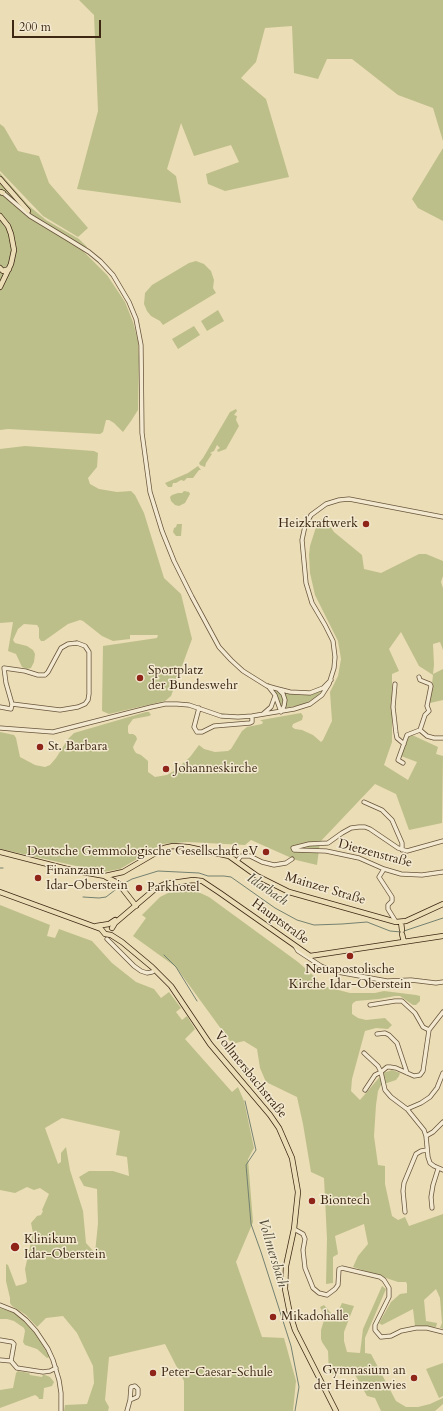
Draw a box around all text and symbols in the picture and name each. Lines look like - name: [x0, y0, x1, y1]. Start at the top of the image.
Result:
- scale bar: [14, 12, 103, 38]
- text: 200 m: [19, 19, 51, 35]
- place label: Heizkraftwerk: [278, 516, 358, 532]
- marker: Heizkraftwerk: [361, 519, 371, 529]
- place label: Sportplatz der Bundeswehr: [148, 663, 238, 694]
- marker: Sportplatz der Bundeswehr: [135, 673, 145, 683]
- place label: St. Barbara: [48, 739, 108, 755]
- marker: St. Barbara: [35, 742, 45, 752]
- place label: Johanneskirche: [174, 761, 258, 777]
- marker: Johanneskirche: [161, 764, 171, 774]
- street label: Dietzenstraße: [336, 837, 414, 871]
- place label: Deutsche Gemmologische Gesellschaft eV: [27, 844, 258, 860]
- marker: Deutsche Gemmologische Gesellschaft eV: [261, 847, 271, 857]
- place label: Finanzamt Idar-Oberstein: [46, 863, 128, 894]
- street label: Mainzer Straße: [283, 869, 367, 909]
- water label: Idarbach: [243, 870, 291, 910]
- marker: Finanzamt Idar-Oberstein: [33, 873, 43, 883]
- place label: Parkhotel: [147, 880, 199, 896]
- marker: Parkhotel: [134, 883, 144, 893]
- street label: Hauptstraße: [248, 896, 312, 948]
- marker: Neuapostolische Kirche Idar-Oberstein: [345, 951, 355, 961]
- place label: Neuapostolische Kirche Idar-Oberstein: [289, 962, 411, 993]
- street label: Vollmersbachstraße: [210, 1028, 290, 1122]
- place label: Biontech: [320, 1193, 370, 1209]
- marker: Biontech: [307, 1196, 317, 1206]
- water label: Vollmersbach: [254, 1217, 290, 1289]
- place label: Klinikum Idar-Oberstein: [24, 1232, 106, 1263]
- marker: Klinikum Idar-Oberstein: [9, 1241, 21, 1253]
- place label: Mikadohalle: [281, 1309, 349, 1325]
- marker: Mikadohalle: [268, 1312, 278, 1322]
- place label: Gymnasium an der Heinzenwies: [314, 1363, 406, 1394]
- place label: Peter-Caesar-Schule: [161, 1365, 273, 1381]
- marker: Peter-Caesar-Schule: [148, 1368, 158, 1378]
- marker: Gymnasium an der Heinzenwies: [409, 1373, 419, 1383]

